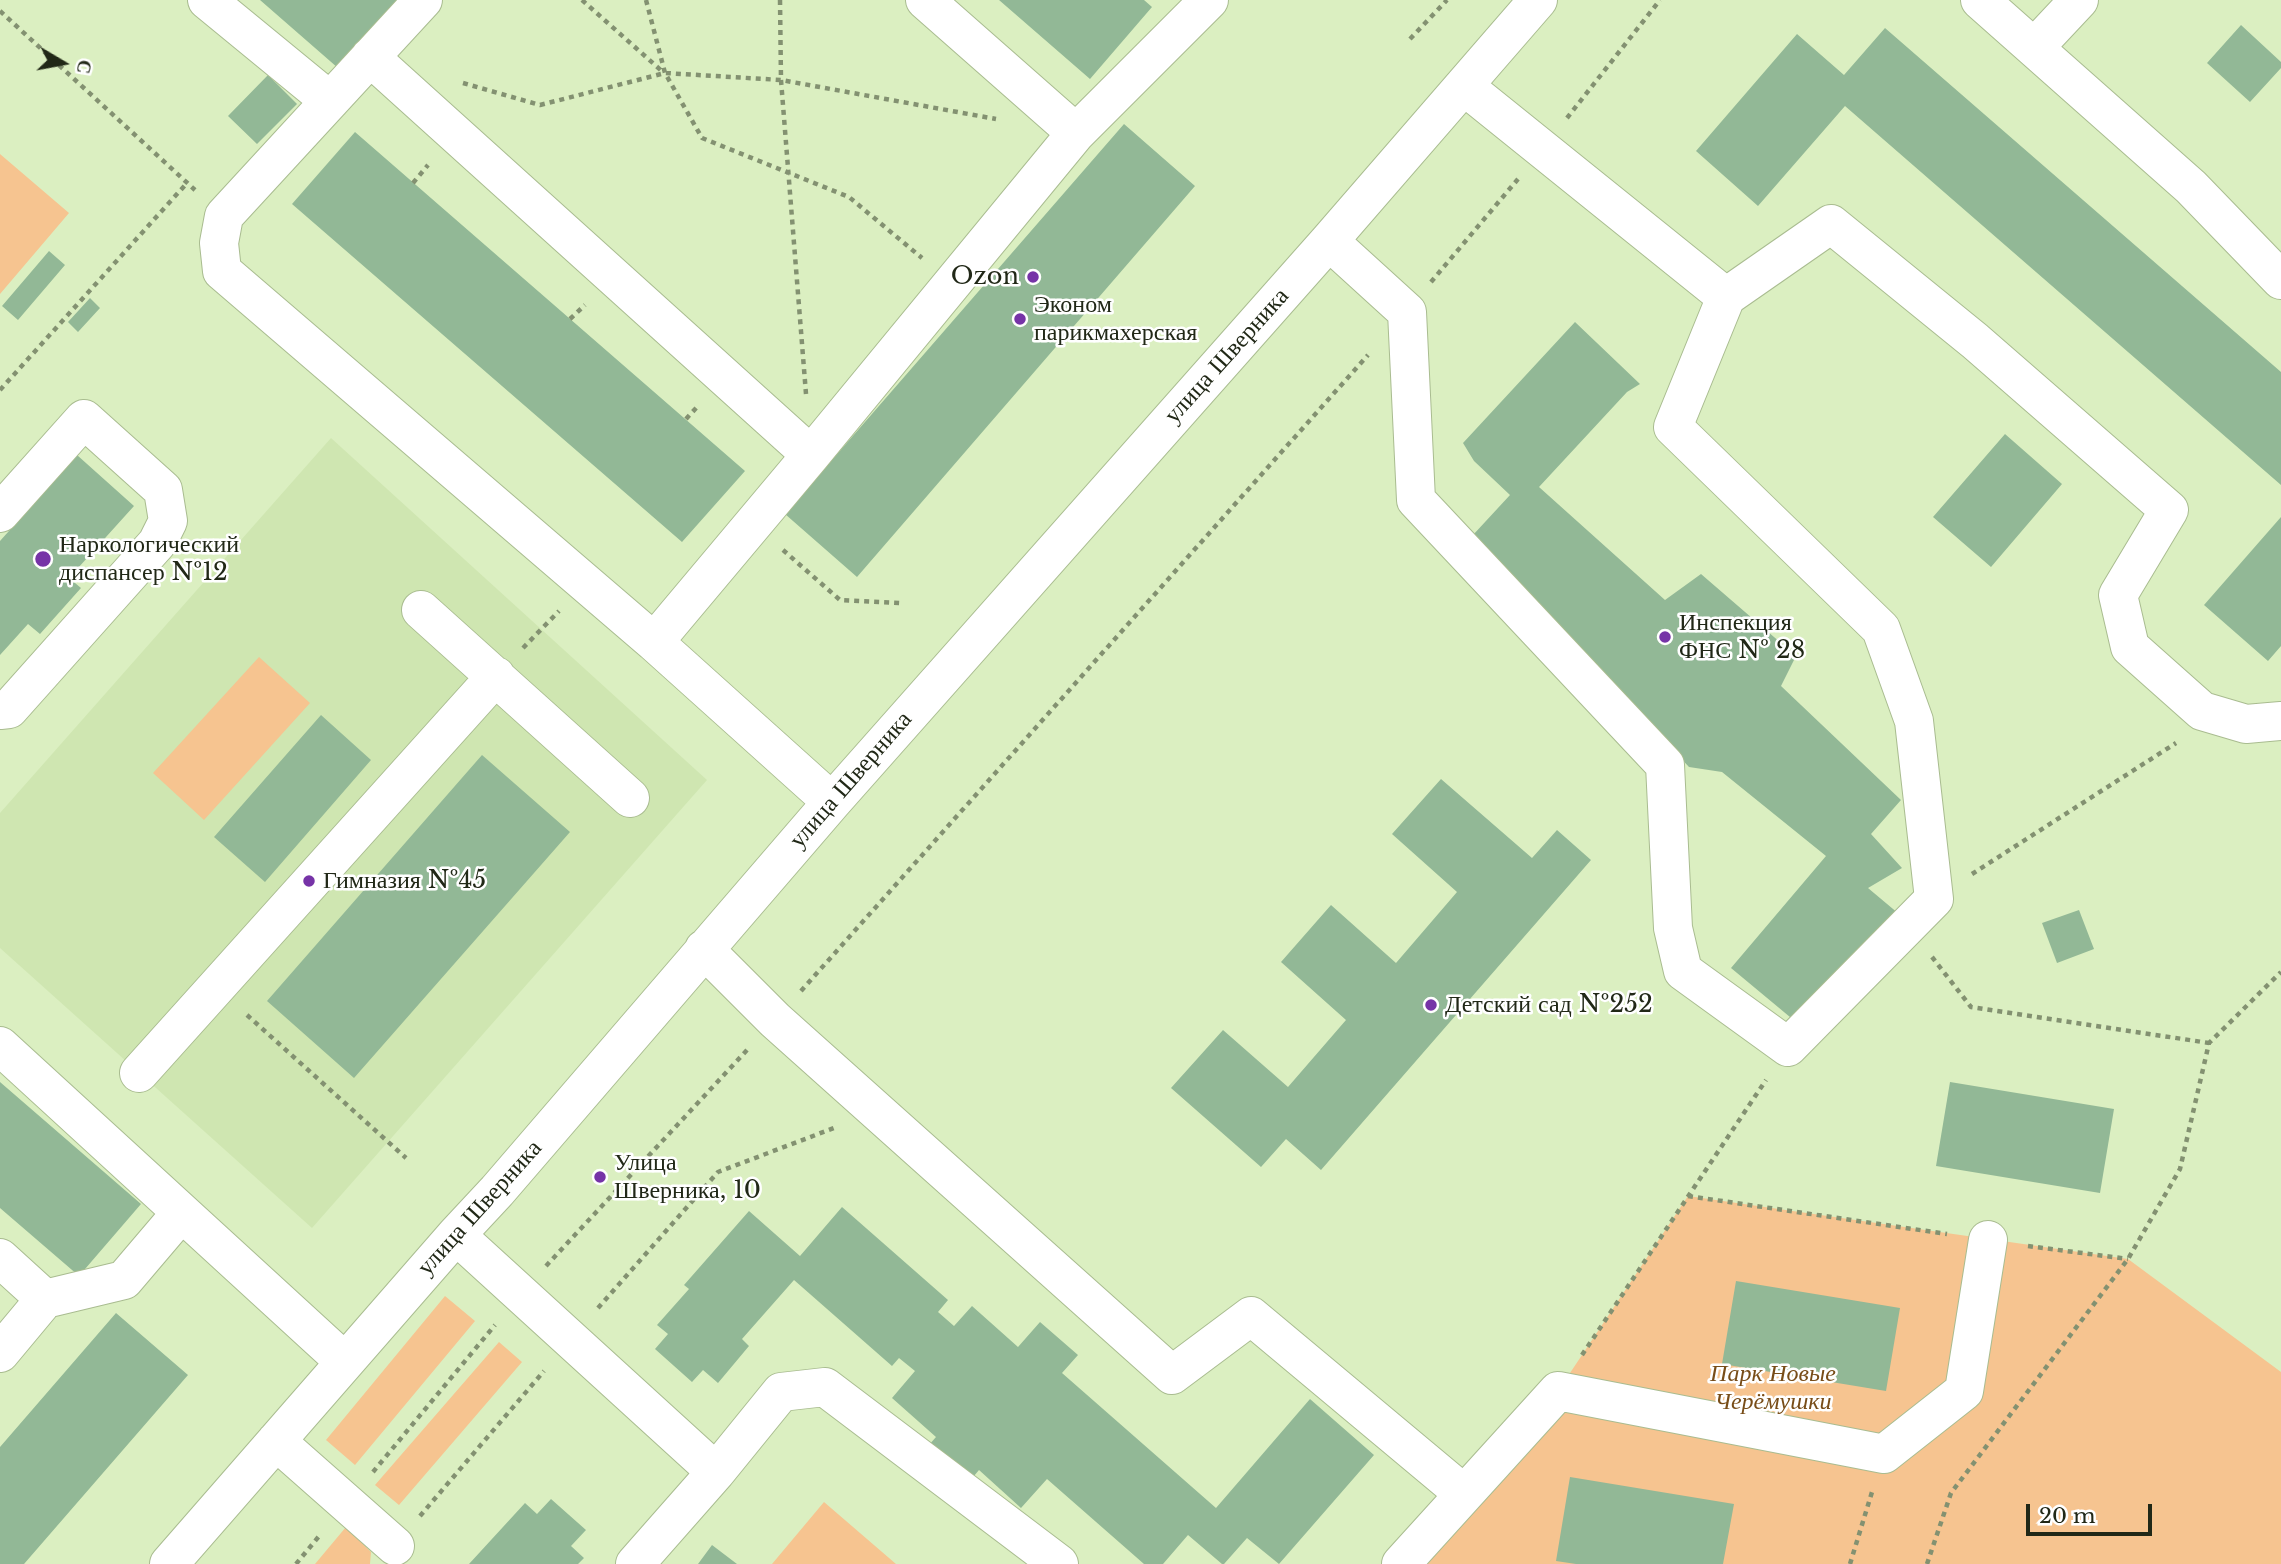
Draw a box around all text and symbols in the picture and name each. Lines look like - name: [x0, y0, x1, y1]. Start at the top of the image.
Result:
- north arrow: [28, 28, 98, 98]
- text: С: [72, 58, 97, 75]
- place label: Ozon: [951, 263, 1019, 291]
- marker: Ozon: [1025, 269, 1041, 285]
- street label: улица Шверника: [1159, 283, 1295, 429]
- place label: Эконом парикмахерская: [1034, 291, 1197, 347]
- marker: Эконом парикмахерская: [1012, 311, 1028, 327]
- place label: Наркологический диспансер №12: [59, 531, 239, 587]
- marker: Наркологический диспансер №12: [33, 549, 53, 569]
- place label: Инспекция ФНС № 28: [1679, 609, 1805, 665]
- marker: Инспекция ФНС № 28: [1657, 629, 1673, 645]
- street label: улица Шверника: [784, 706, 918, 854]
- place label: Гимназия №45: [323, 867, 486, 895]
- marker: Гимназия №45: [301, 873, 317, 889]
- place label: Детский сад №252: [1445, 991, 1653, 1019]
- marker: Детский сад №252: [1423, 997, 1439, 1013]
- street label: улица Шверника: [412, 1135, 548, 1281]
- place label: Улица Шверника, 10: [614, 1149, 761, 1205]
- marker: Улица Шверника, 10: [592, 1169, 608, 1185]
- park label: Парк Новые Черёмушки: [1710, 1360, 1836, 1416]
- scale bar: [2029, 1490, 2155, 1534]
- text: 20 m: [2039, 1503, 2096, 1529]

